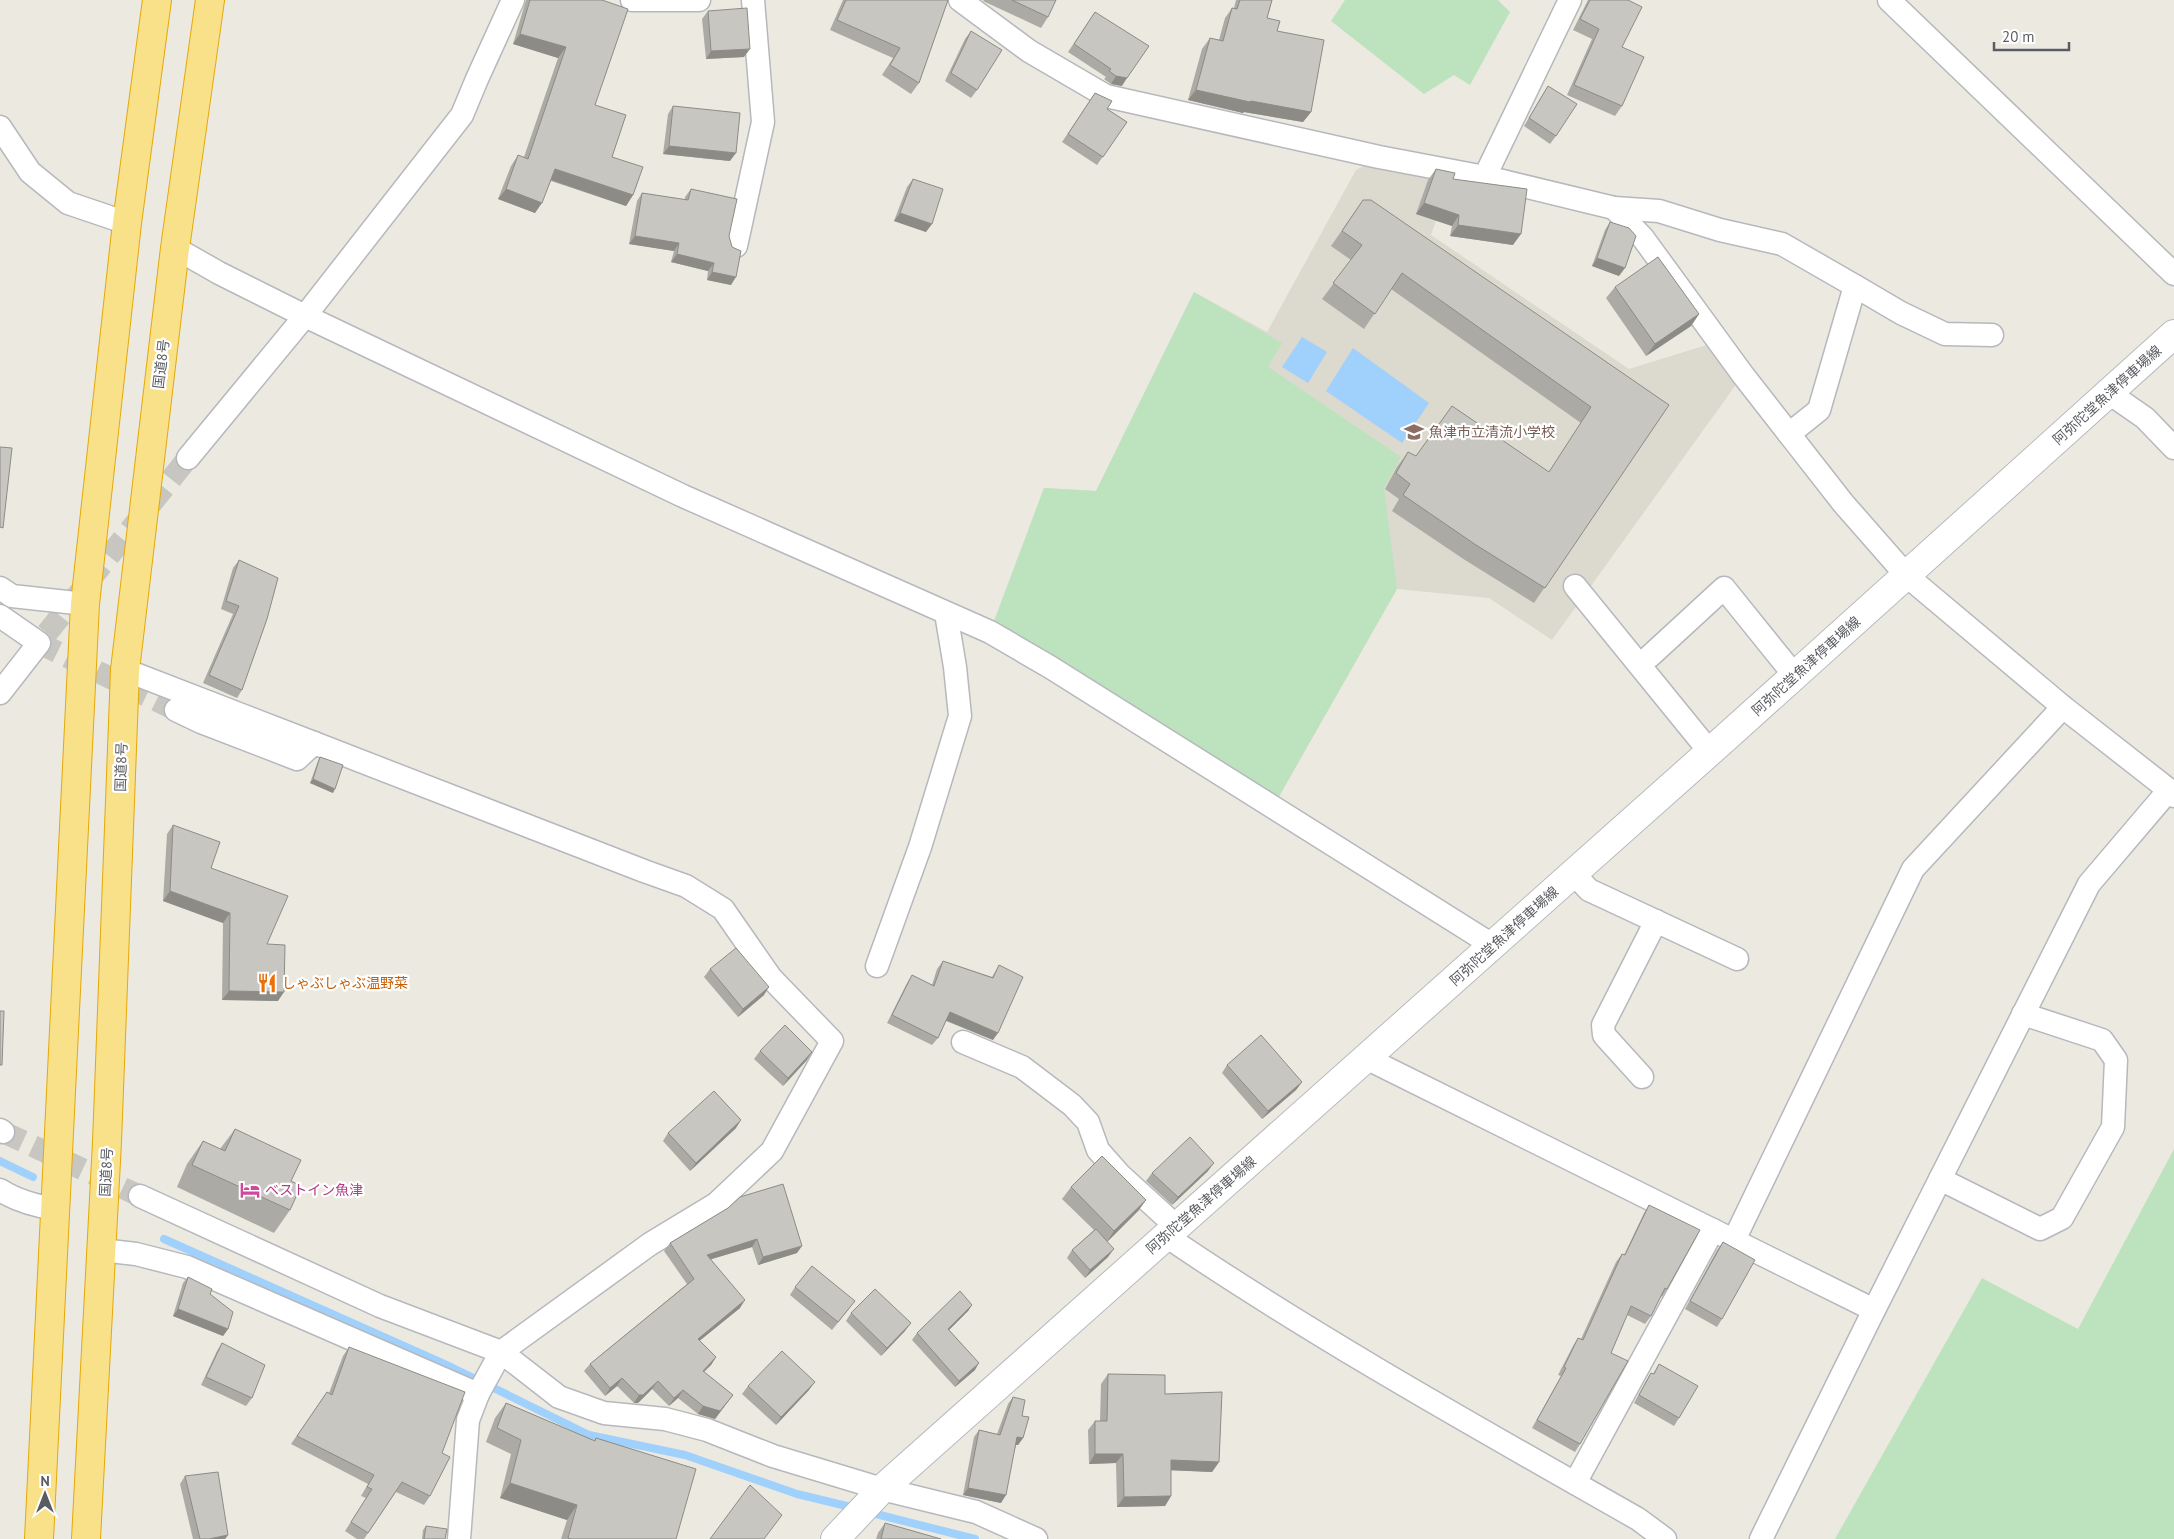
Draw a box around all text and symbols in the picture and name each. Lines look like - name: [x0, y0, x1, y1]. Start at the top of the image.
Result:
- scale bar: [1994, 20, 2069, 52]
- text: 20 m: [2002, 27, 2035, 46]
- street label: 国道8号: [149, 338, 173, 390]
- street label: 阿弥陀堂魚津停車場線: [2049, 341, 2165, 449]
- school or university icon: 魚津市立清流小学校: [1403, 421, 1425, 443]
- place label: 魚津市立清流小学校: [1429, 423, 1555, 441]
- street label: 阿弥陀堂魚津停車場線: [1748, 612, 1864, 720]
- street label: 国道8号: [111, 742, 131, 792]
- street label: 阿弥陀堂魚津停車場線: [1446, 882, 1562, 990]
- restaurant icon: しゃぶしゃぶ温野菜: [256, 972, 278, 994]
- place label: しゃぶしゃぶ温野菜: [282, 974, 408, 992]
- street label: 国道8号: [96, 1147, 116, 1197]
- street label: 阿弥陀堂魚津停車場線: [1142, 1152, 1260, 1258]
- hotel icon: ベストイン魚津: [239, 1179, 261, 1201]
- place label: ベストイン魚津: [265, 1181, 363, 1199]
- north arrow: [20, 1469, 70, 1519]
- text: N: [40, 1472, 50, 1490]

